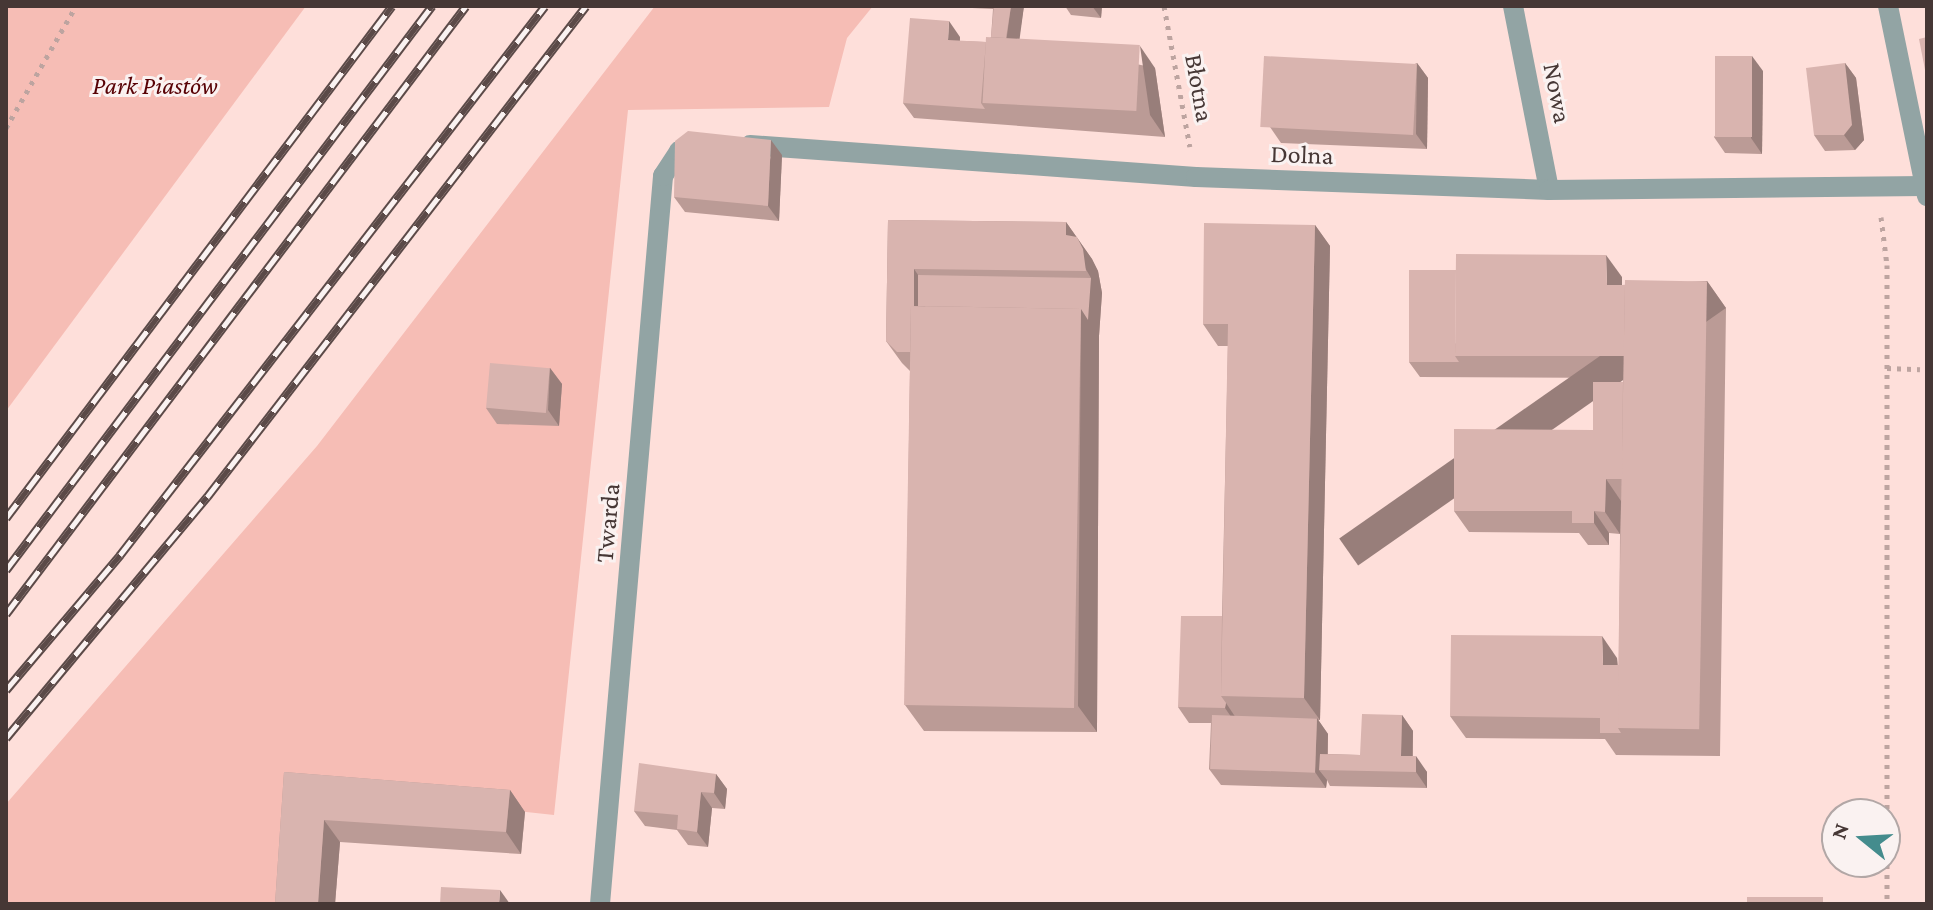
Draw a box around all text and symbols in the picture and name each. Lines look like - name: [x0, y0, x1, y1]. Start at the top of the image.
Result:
- street label: Błotna: [1178, 52, 1220, 124]
- street label: Nowa: [1536, 60, 1578, 126]
- park label: Park Piastów: [92, 70, 218, 102]
- street label: Dolna: [1270, 138, 1334, 172]
- street label: Twarda: [589, 482, 627, 564]
- north arrow: [1821, 798, 1901, 878]
- text: N: [1825, 820, 1854, 842]

